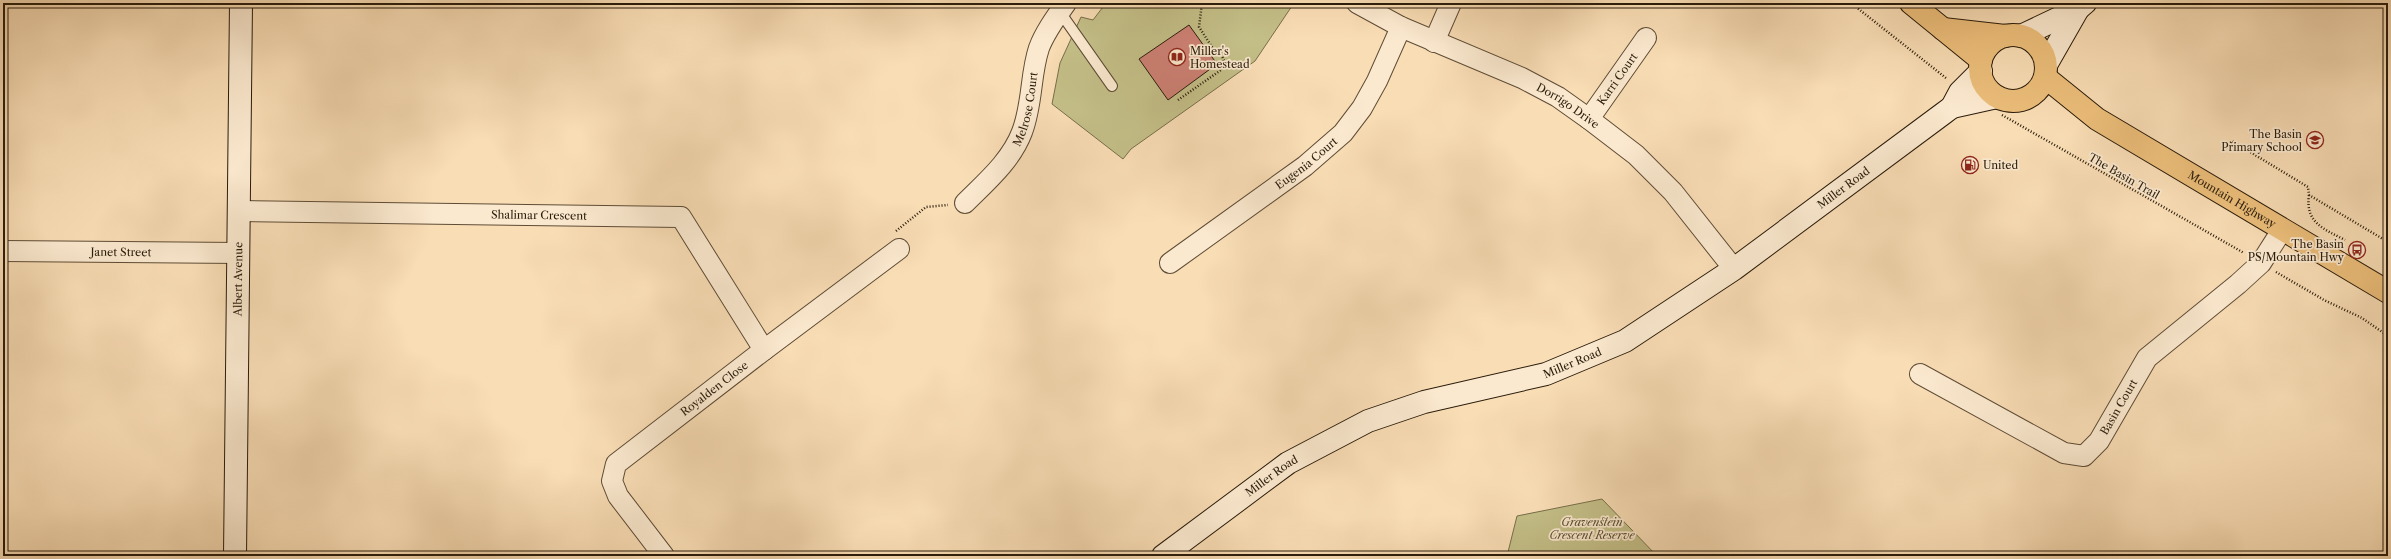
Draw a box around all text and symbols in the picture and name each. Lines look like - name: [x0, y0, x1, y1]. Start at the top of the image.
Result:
- place label: Miller's Homestead: [1190, 44, 1250, 71]
- library icon: Miller's Homestead: [1167, 47, 1187, 67]
- street label: Karri Court: [1594, 50, 1640, 108]
- street label: Melrose Court: [1010, 71, 1040, 149]
- street label: Dorrigo Drive: [1534, 80, 1602, 131]
- place label: The Basin Primary School: [2221, 127, 2303, 154]
- school or university icon: The Basin Primary School: [2305, 130, 2325, 150]
- street label: Eugenia Court: [1272, 134, 1340, 192]
- street label: The Basin Trail: [2086, 150, 2163, 202]
- fuel station icon: United: [1960, 155, 1980, 175]
- place label: United: [1983, 158, 2018, 172]
- street label: Miller Road: [1814, 164, 1873, 212]
- street label: Mountain Highway: [2186, 168, 2279, 231]
- street label: Shalimar Crescent: [491, 207, 587, 223]
- place label: The Basin PS/Mountain Hwy: [2248, 237, 2345, 264]
- bus stop icon: The Basin PS/Mountain Hwy: [2347, 240, 2367, 260]
- street label: Albert Avenue: [231, 242, 245, 317]
- street label: Janet Street: [89, 245, 151, 259]
- street label: Miller Road: [1541, 345, 1604, 381]
- street label: Royalden Close: [677, 358, 751, 419]
- street label: Basin Court: [2097, 377, 2140, 437]
- street label: Miller Road: [1242, 452, 1300, 499]
- park label: Gravenstein Crescent Reserve: [1549, 515, 1635, 542]

